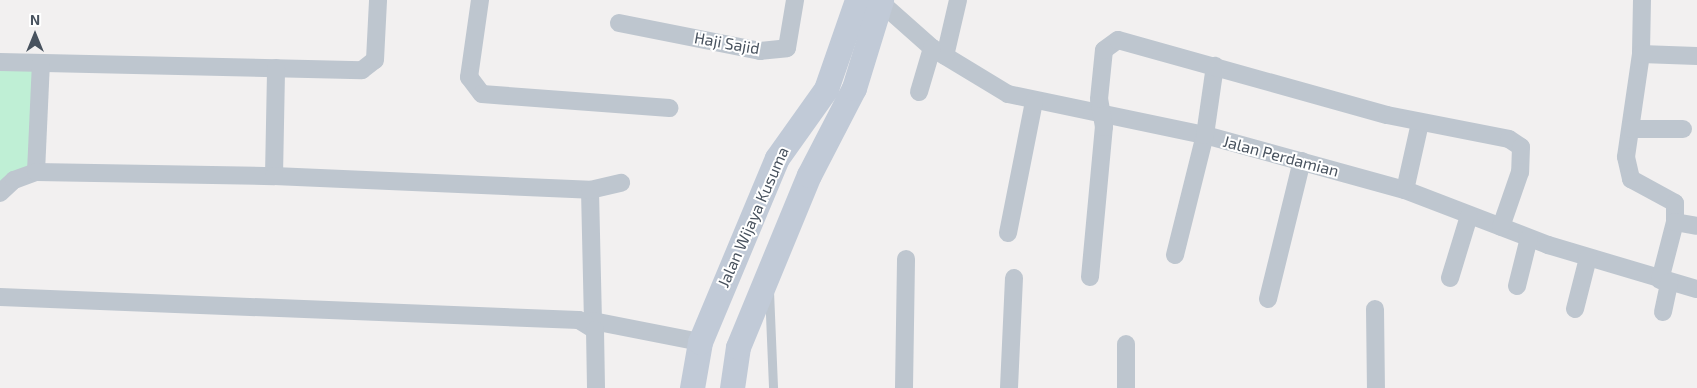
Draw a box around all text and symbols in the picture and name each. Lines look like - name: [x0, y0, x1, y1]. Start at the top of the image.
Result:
- north arrow: [10, 10, 60, 60]
- text: N: [30, 11, 40, 28]
- street label: Haji Sajid: [693, 28, 761, 58]
- street label: Jalan Perdamian: [1221, 131, 1341, 181]
- street label: Jalan Wijaya Kusuma: [713, 144, 793, 290]

